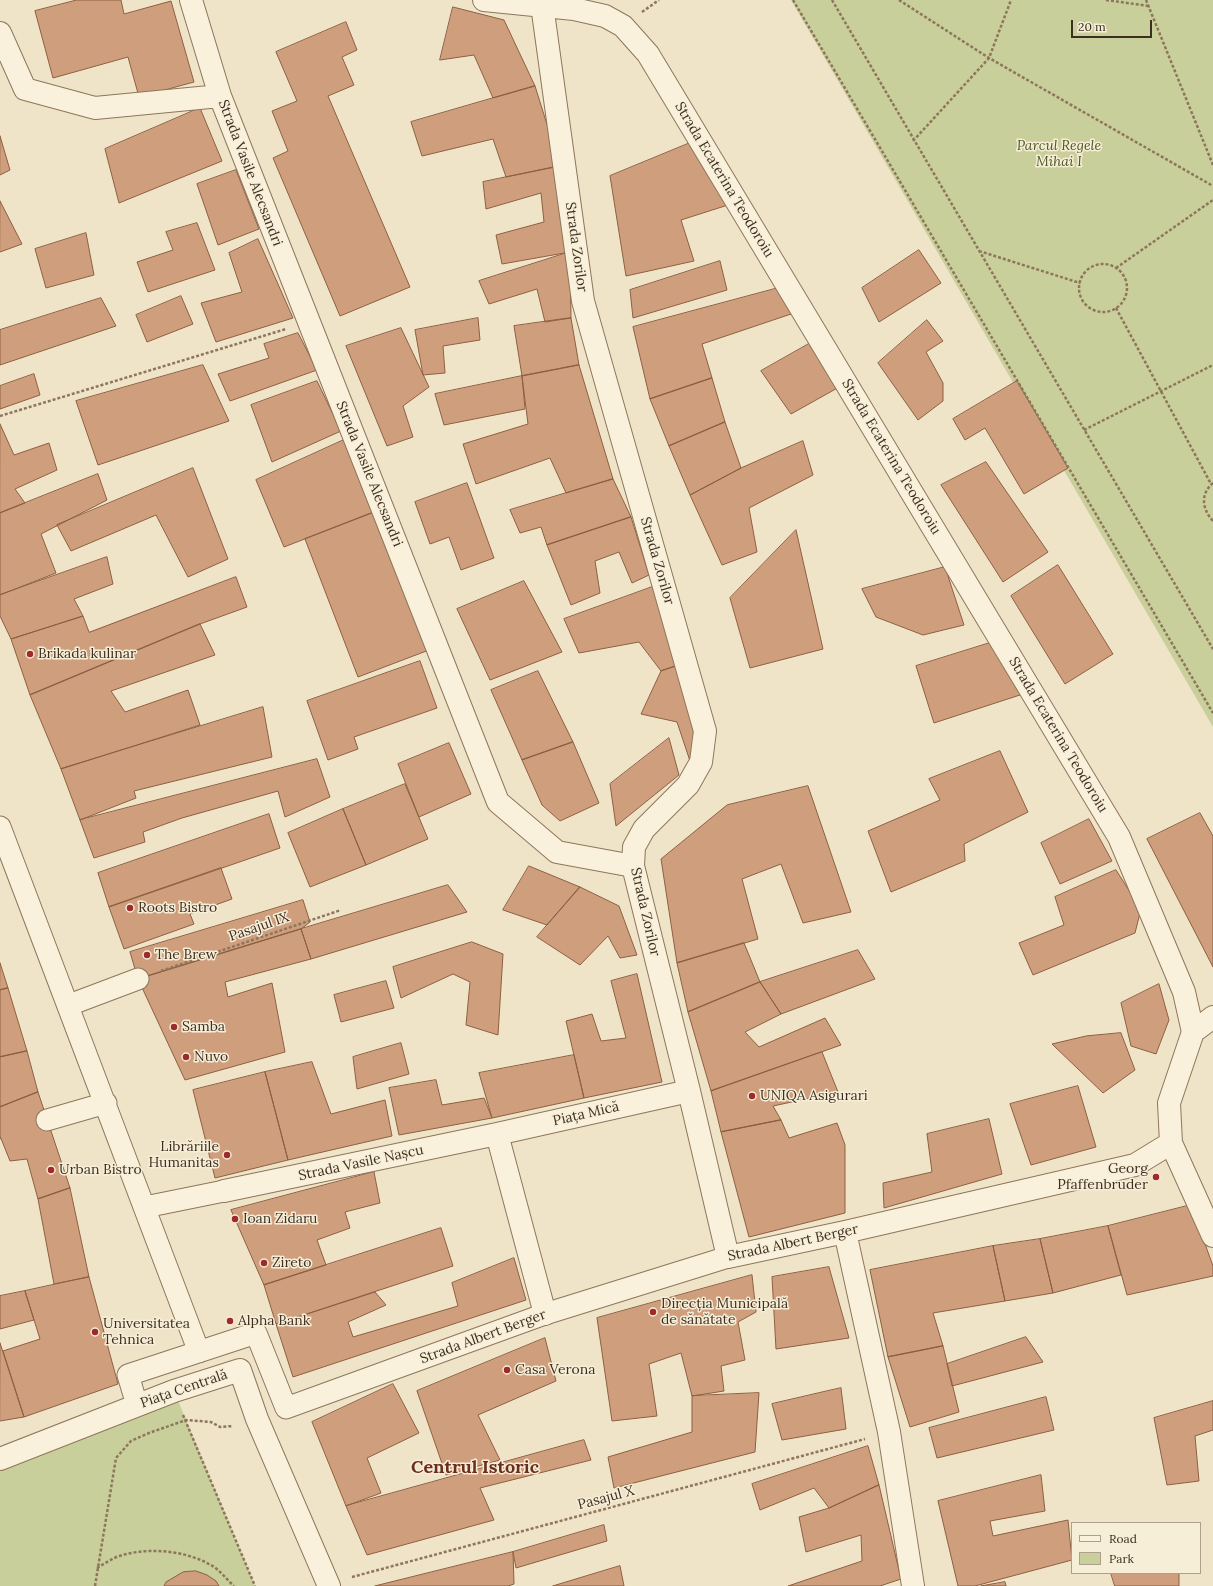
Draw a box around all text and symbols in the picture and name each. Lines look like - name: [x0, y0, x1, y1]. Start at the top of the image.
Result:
- scale bar: [1073, 12, 1154, 38]
- text: 20 m: [1078, 19, 1106, 34]
- street label: Strada Vasile Alecsandri: [214, 97, 286, 249]
- street label: Strada Ecaterina Teodoroiu: [671, 99, 777, 261]
- park label: Parcul Regele Mihai I: [1017, 138, 1101, 170]
- street label: Strada Zorilor: [561, 201, 591, 293]
- street label: Strada Ecaterina Teodoroiu: [838, 376, 944, 538]
- street label: Strada Vasile Alecsandri: [332, 399, 406, 549]
- street label: Strada Zorilor: [636, 515, 678, 607]
- place label: Brikada kulinar: [38, 646, 136, 662]
- marker: Brikada kulinar: [25, 649, 35, 659]
- street label: Strada Ecaterina Teodoroiu: [1005, 654, 1111, 816]
- street label: Strada Zorilor: [627, 866, 663, 958]
- place label: Roots Bistro: [138, 900, 217, 916]
- marker: Roots Bistro: [125, 903, 135, 913]
- street label: Pasajul IX: [227, 909, 291, 945]
- place label: The Brew: [155, 947, 217, 963]
- marker: The Brew: [142, 950, 152, 960]
- place label: Samba: [182, 1019, 225, 1035]
- marker: Samba: [169, 1022, 179, 1032]
- place label: Nuvo: [194, 1049, 228, 1065]
- marker: Nuvo: [181, 1052, 191, 1062]
- place label: UNIQA Asigurari: [760, 1088, 868, 1104]
- marker: UNIQA Asigurari: [747, 1091, 757, 1101]
- street label: Piața Mică: [551, 1098, 621, 1130]
- place label: Librăriile Humanitas: [148, 1139, 219, 1172]
- street label: Strada Vasile Nașcu: [297, 1142, 425, 1184]
- marker: Librăriile Humanitas: [222, 1150, 232, 1160]
- place label: Georg Pfaffenbruder: [1057, 1161, 1148, 1194]
- place label: Urban Bistro: [59, 1162, 142, 1178]
- marker: Urban Bistro: [46, 1165, 56, 1175]
- marker: Georg Pfaffenbruder: [1151, 1172, 1161, 1182]
- place label: Ioan Zidaru: [243, 1211, 317, 1227]
- marker: Ioan Zidaru: [230, 1214, 240, 1224]
- street label: Strada Albert Berger: [726, 1221, 860, 1265]
- place label: Zireto: [272, 1255, 311, 1271]
- marker: Zireto: [259, 1258, 269, 1268]
- place label: Direcția Municipală de sănătate: [661, 1296, 788, 1328]
- street label: Strada Albert Berger: [418, 1306, 548, 1368]
- marker: Direcția Municipală de sănătate: [648, 1307, 658, 1317]
- place label: Alpha Bank: [238, 1313, 310, 1329]
- place label: Universitatea Tehnica: [103, 1316, 190, 1348]
- marker: Alpha Bank: [225, 1316, 235, 1326]
- marker: Universitatea Tehnica: [90, 1327, 100, 1337]
- place label: Casa Verona: [515, 1362, 595, 1378]
- marker: Casa Verona: [502, 1365, 512, 1375]
- street label: Piața Centrală: [138, 1366, 230, 1412]
- district label: Centrul Istoric: [411, 1457, 539, 1479]
- street label: Pasajul X: [576, 1482, 636, 1514]
- legend: [1071, 1522, 1201, 1574]
- text: Road: [1109, 1531, 1137, 1546]
- text: Park: [1109, 1551, 1134, 1566]

